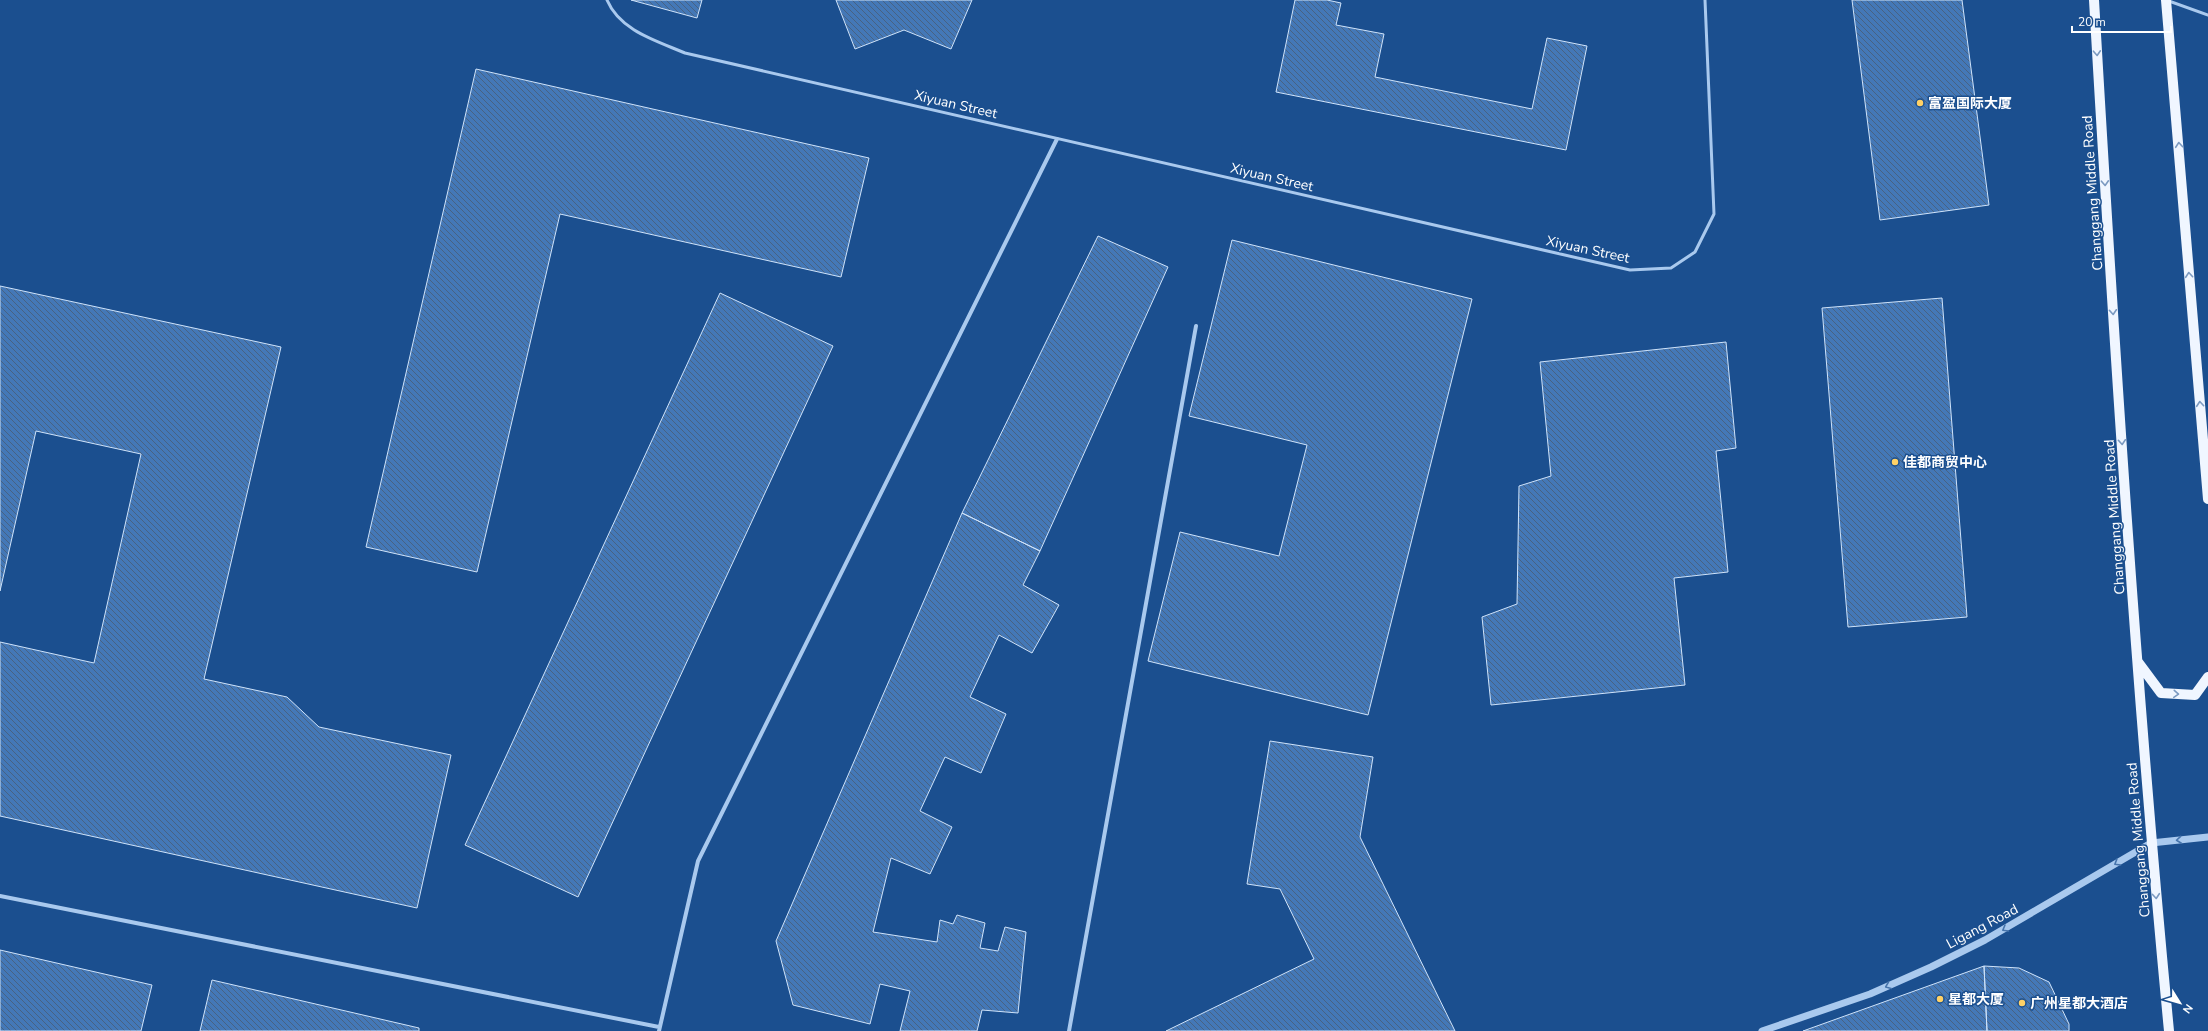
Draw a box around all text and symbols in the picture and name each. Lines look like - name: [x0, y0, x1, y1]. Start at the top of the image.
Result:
- scale bar: [2072, 8, 2171, 34]
- text: 20 m: [2078, 14, 2106, 30]
- one-way arrow: [2093, 50, 2101, 56]
- street label: Xiyuan Street: [913, 86, 999, 123]
- place label: 富盈国际大厦: [1928, 94, 2012, 113]
- marker: 富盈国际大厦: [1915, 98, 1925, 108]
- street label: Changgang Middle Road: [2078, 115, 2107, 271]
- one-way arrow: [2174, 142, 2183, 148]
- street label: Xiyuan Street: [1229, 159, 1315, 196]
- one-way arrow: [2100, 180, 2109, 186]
- street label: Xiyuan Street: [1545, 231, 1631, 268]
- one-way arrow: [2185, 272, 2194, 278]
- one-way arrow: [2109, 309, 2118, 315]
- one-way arrow: [2196, 401, 2205, 407]
- street label: Changgang Middle Road: [2100, 439, 2129, 595]
- one-way arrow: [2118, 439, 2127, 445]
- place label: 佳都商贸中心: [1903, 453, 1987, 472]
- marker: 佳都商贸中心: [1890, 457, 1900, 467]
- one-way arrow: [2173, 689, 2179, 698]
- street label: Changgang Middle Road: [2122, 762, 2155, 918]
- one-way arrow: [2176, 835, 2182, 844]
- one-way arrow: [2114, 859, 2121, 866]
- one-way arrow: [2151, 893, 2160, 899]
- street label: Ligang Road: [1943, 900, 2021, 953]
- one-way arrow: [2002, 924, 2009, 931]
- one-way arrow: [1885, 981, 1892, 989]
- north arrow: [2160, 983, 2200, 1023]
- place label: 星都大厦: [1948, 990, 2004, 1009]
- marker: 星都大厦: [1935, 994, 1945, 1004]
- place label: 广州星都大酒店: [2030, 994, 2128, 1013]
- marker: 广州星都大酒店: [2017, 998, 2027, 1008]
- text: N: [2179, 1001, 2196, 1017]

